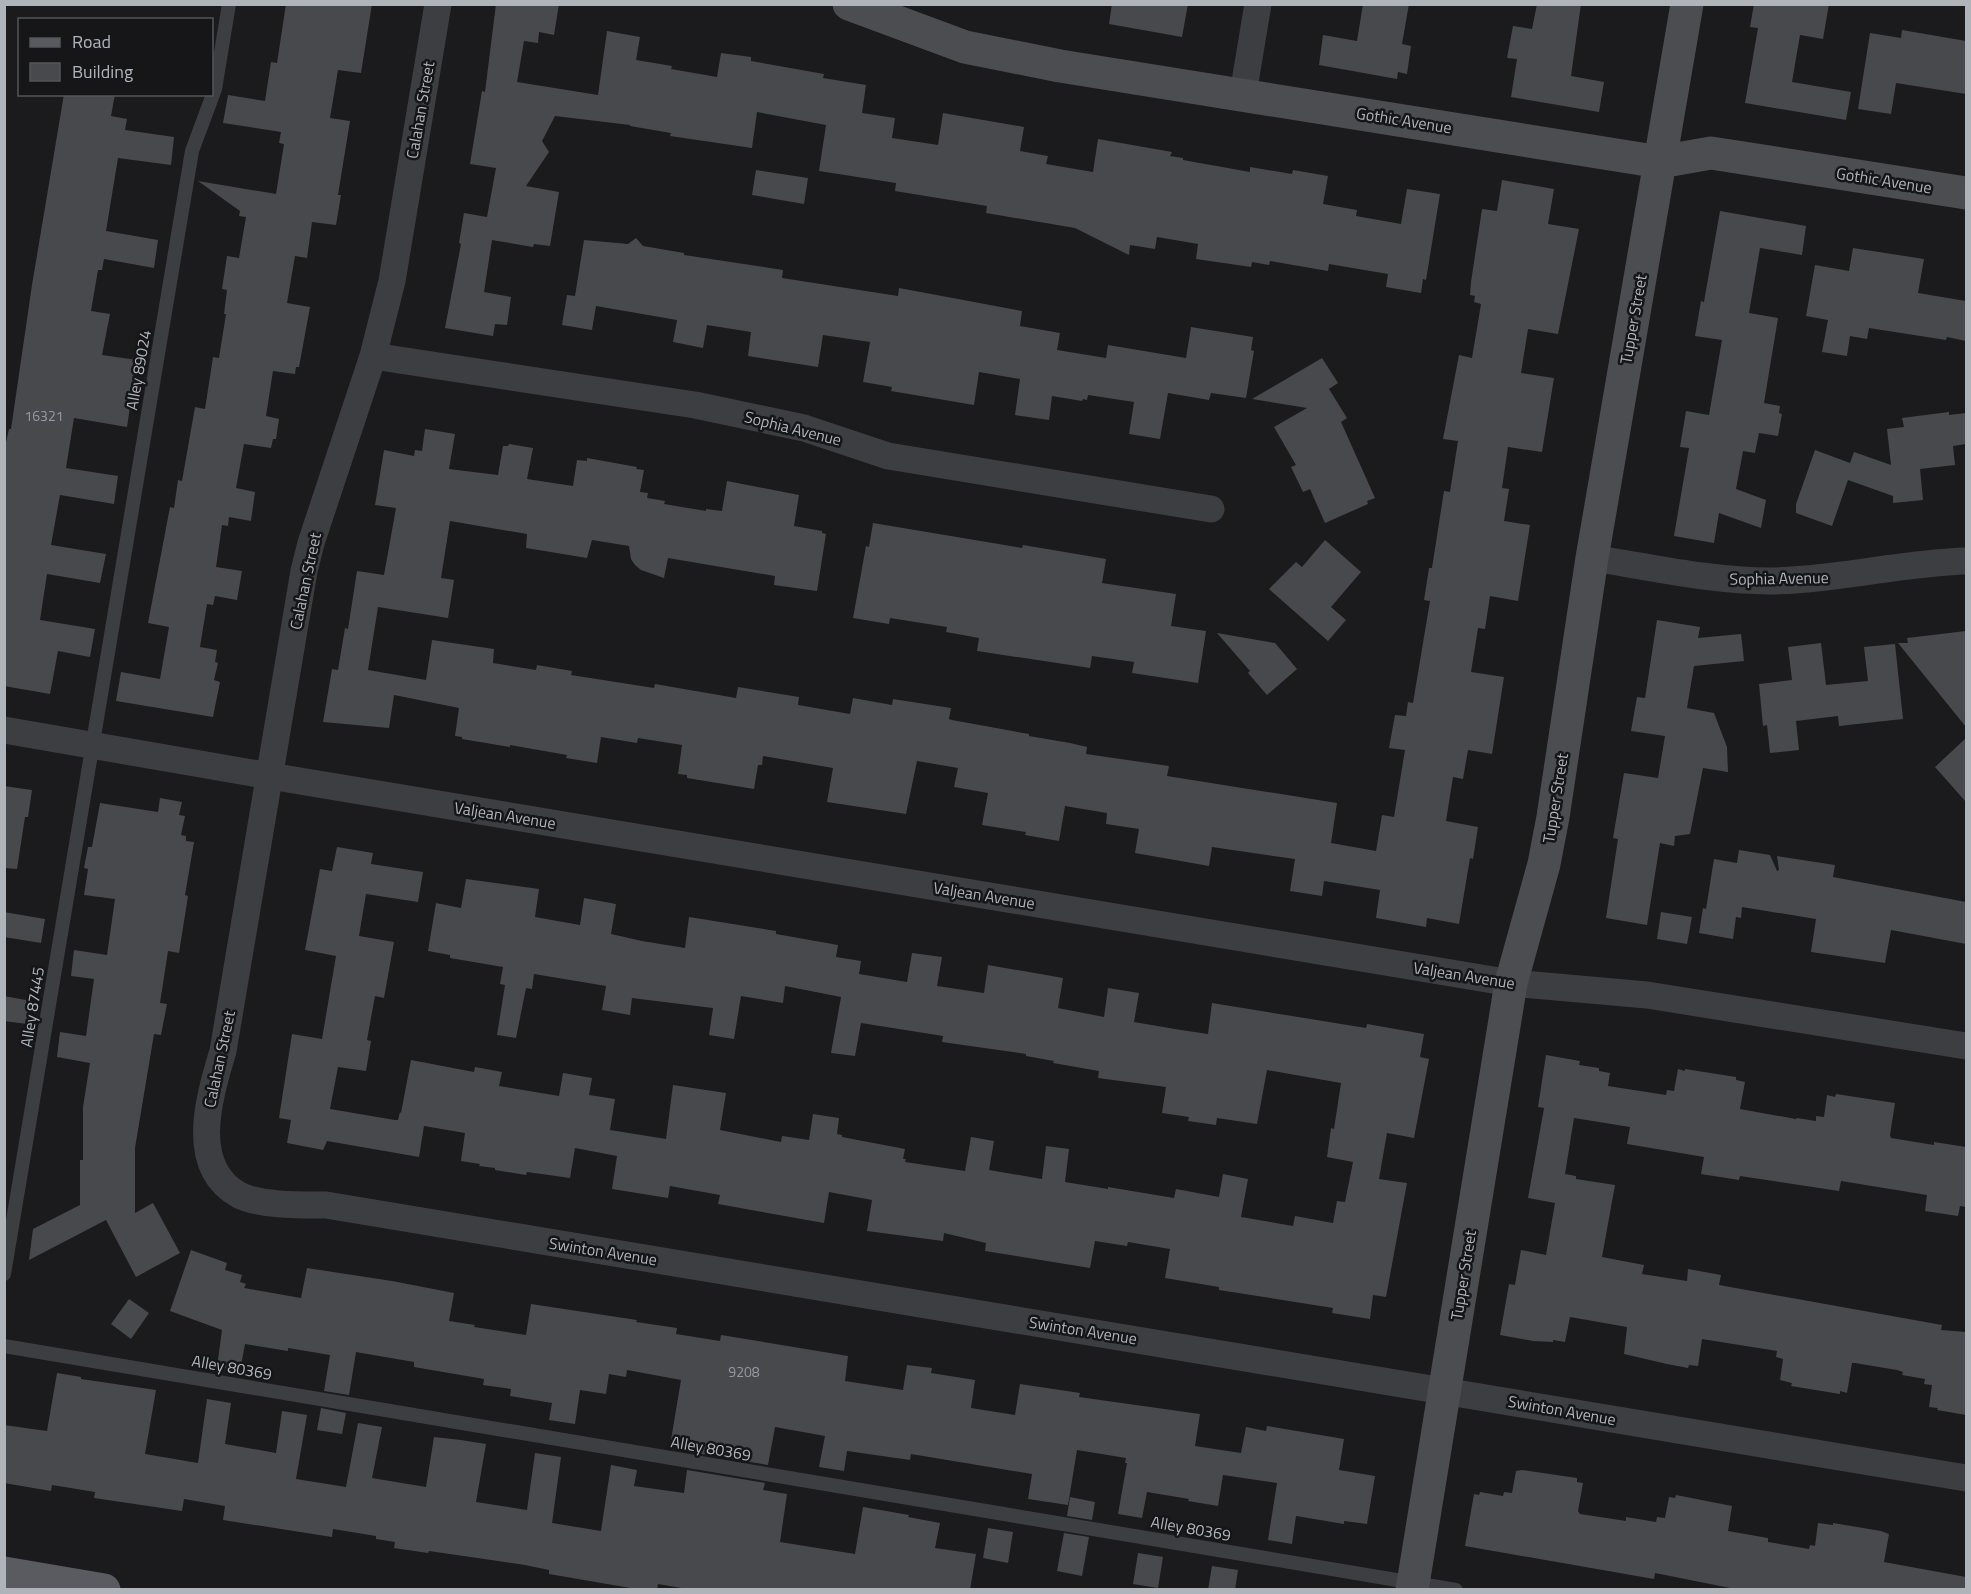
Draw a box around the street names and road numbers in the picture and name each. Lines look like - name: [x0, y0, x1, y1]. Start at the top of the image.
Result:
- street label: Calahan Street: [400, 59, 440, 161]
- street label: Gothic Avenue: [1354, 101, 1454, 139]
- street label: Gothic Avenue: [1834, 161, 1934, 199]
- street label: Tupper Street: [1613, 272, 1653, 366]
- street label: Alley 89024: [119, 328, 157, 412]
- street label: Sophia Avenue: [742, 404, 844, 452]
- street label: Calahan Street: [283, 530, 327, 632]
- street label: Sophia Avenue: [1729, 565, 1829, 591]
- street label: Tupper Street: [1536, 751, 1574, 845]
- street label: Valjean Avenue: [453, 795, 557, 835]
- street label: Valjean Avenue: [932, 875, 1036, 915]
- street label: Valjean Avenue: [1412, 955, 1516, 995]
- street label: Alley 87445: [14, 965, 50, 1049]
- street label: Calahan Street: [197, 1008, 241, 1110]
- street label: Tupper Street: [1444, 1228, 1482, 1322]
- street label: Swinton Avenue: [547, 1231, 659, 1271]
- street label: Swinton Avenue: [1027, 1310, 1139, 1350]
- street label: Alley 80369: [190, 1348, 274, 1386]
- street label: Swinton Avenue: [1506, 1389, 1618, 1431]
- street label: Alley 80369: [669, 1429, 753, 1467]
- street label: Alley 80369: [1149, 1509, 1233, 1547]

